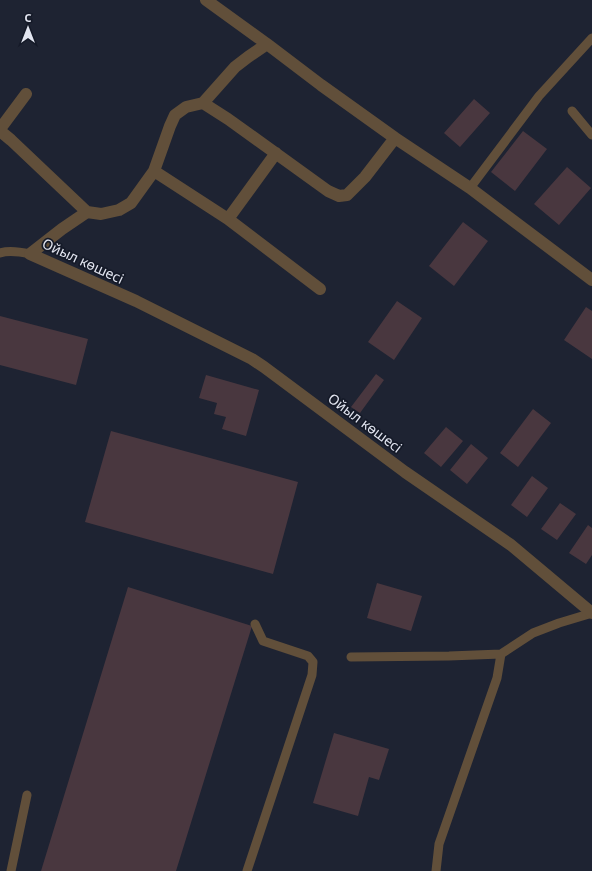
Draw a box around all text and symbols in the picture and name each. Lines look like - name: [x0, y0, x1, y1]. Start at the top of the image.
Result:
- north arrow: [8, 8, 48, 48]
- text: С: [24, 10, 32, 25]
- street label: Ойыл көшесі: [39, 233, 127, 288]
- street label: Ойыл көшесі: [324, 388, 406, 457]

